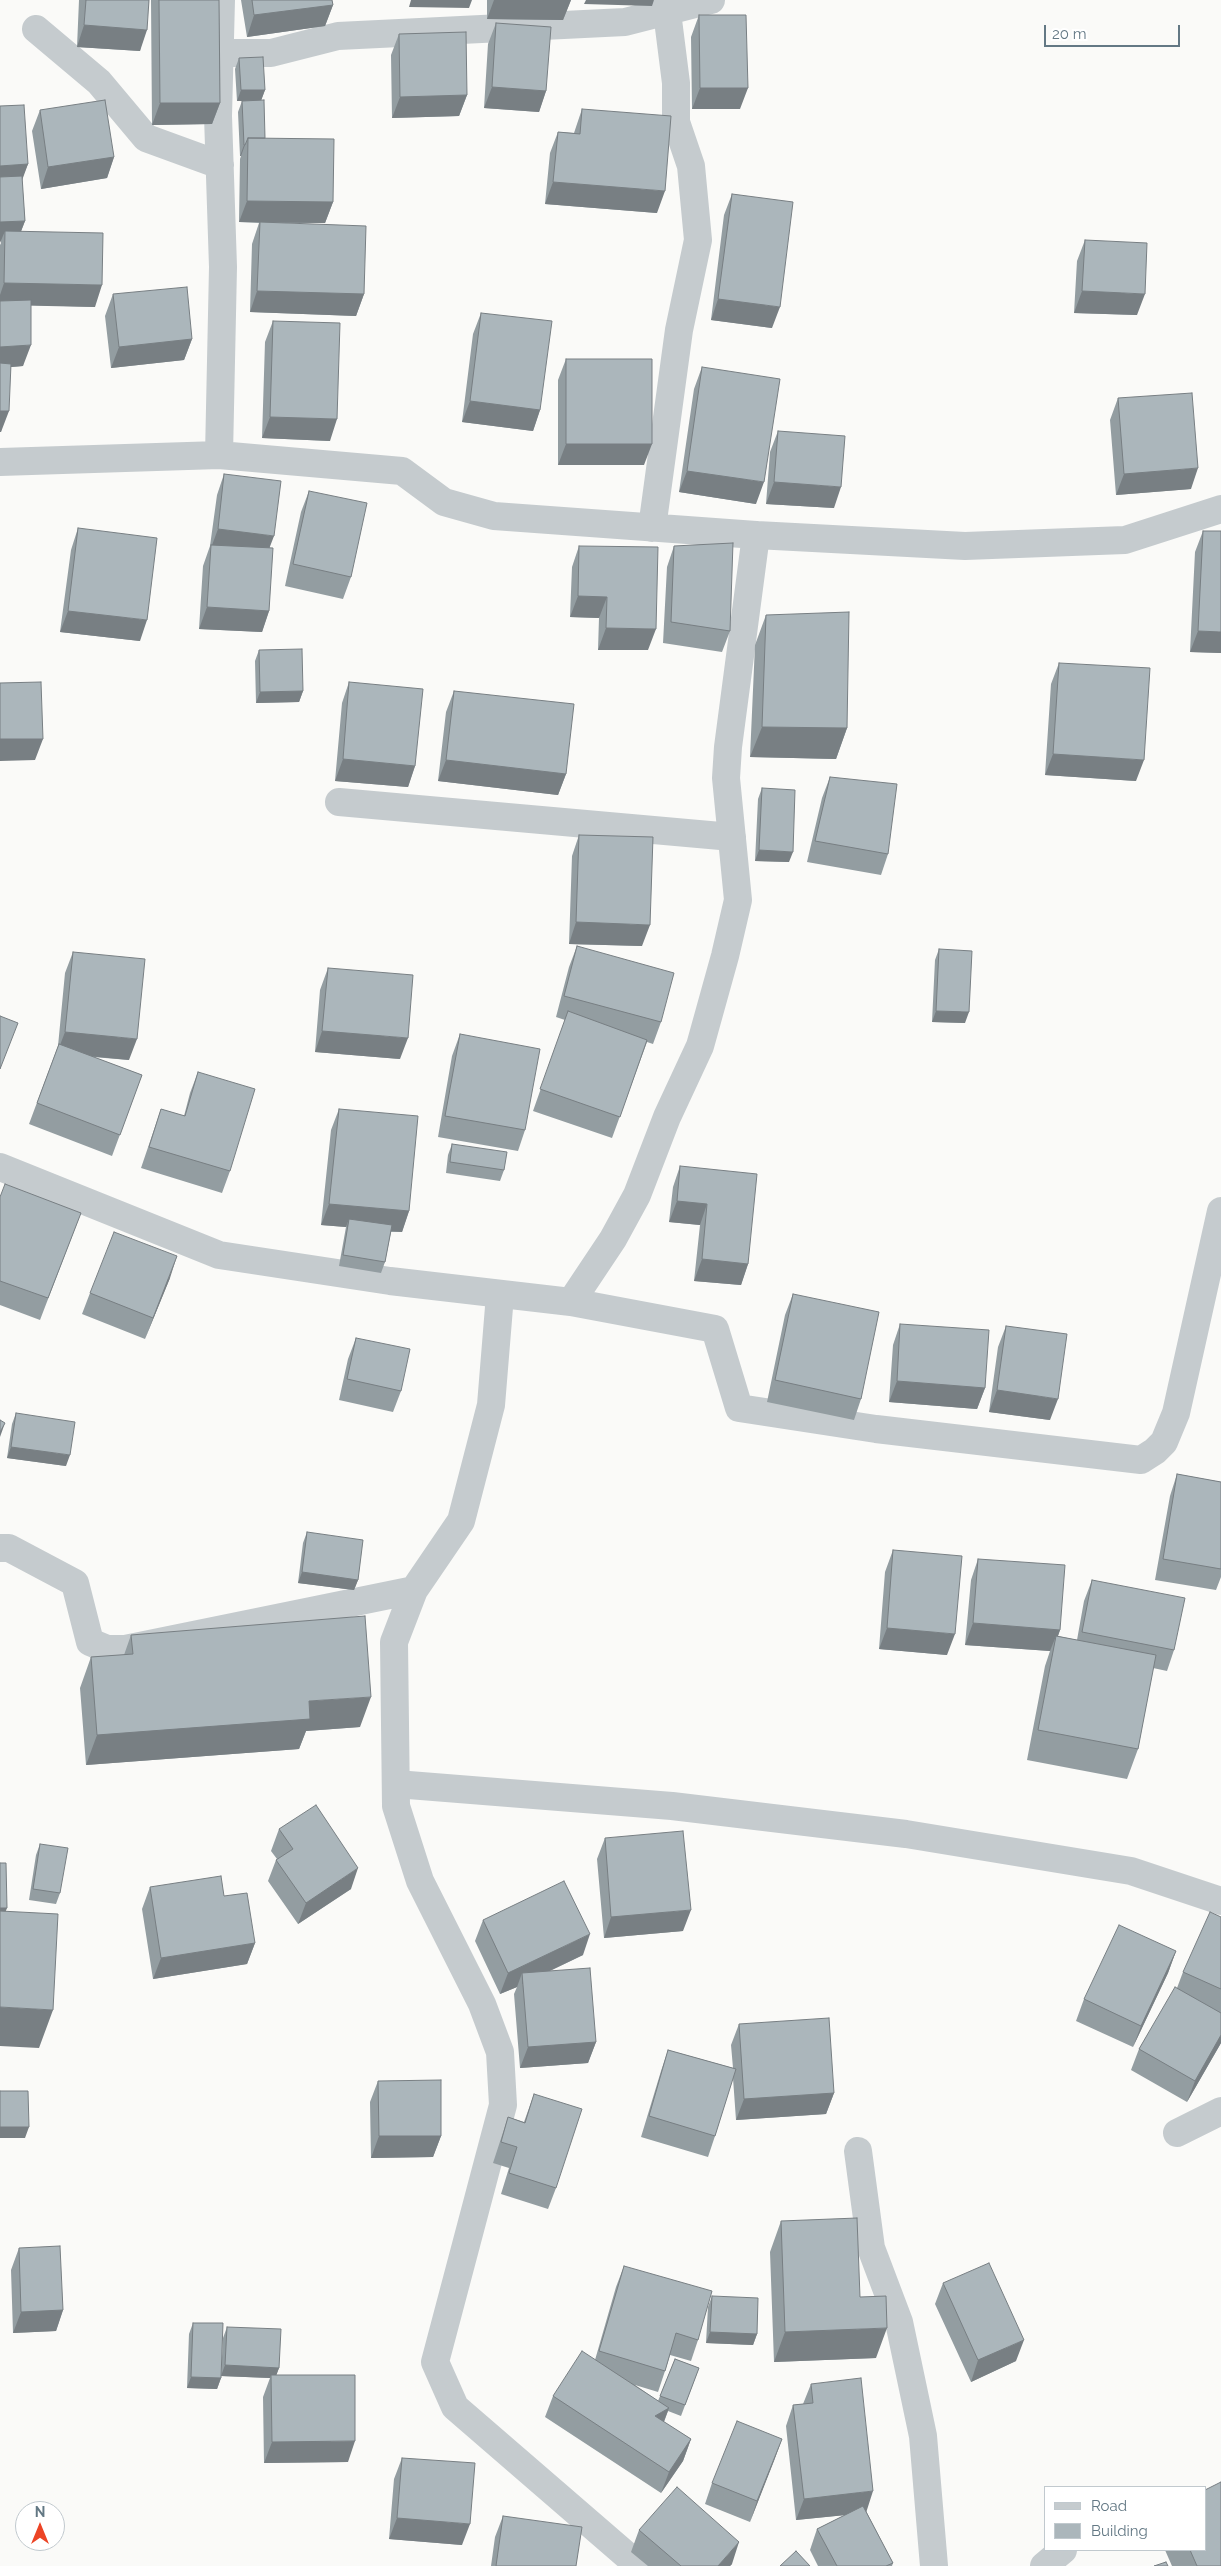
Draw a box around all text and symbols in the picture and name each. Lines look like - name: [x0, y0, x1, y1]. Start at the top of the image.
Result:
- scale bar: [1046, 15, 1182, 47]
- text: 20 m: [1052, 25, 1087, 43]
- legend: [1044, 2486, 1206, 2551]
- text: Road: [1091, 2497, 1127, 2515]
- north arrow: [15, 2501, 65, 2551]
- text: N: [35, 2504, 45, 2520]
- text: Building: [1091, 2522, 1148, 2540]

